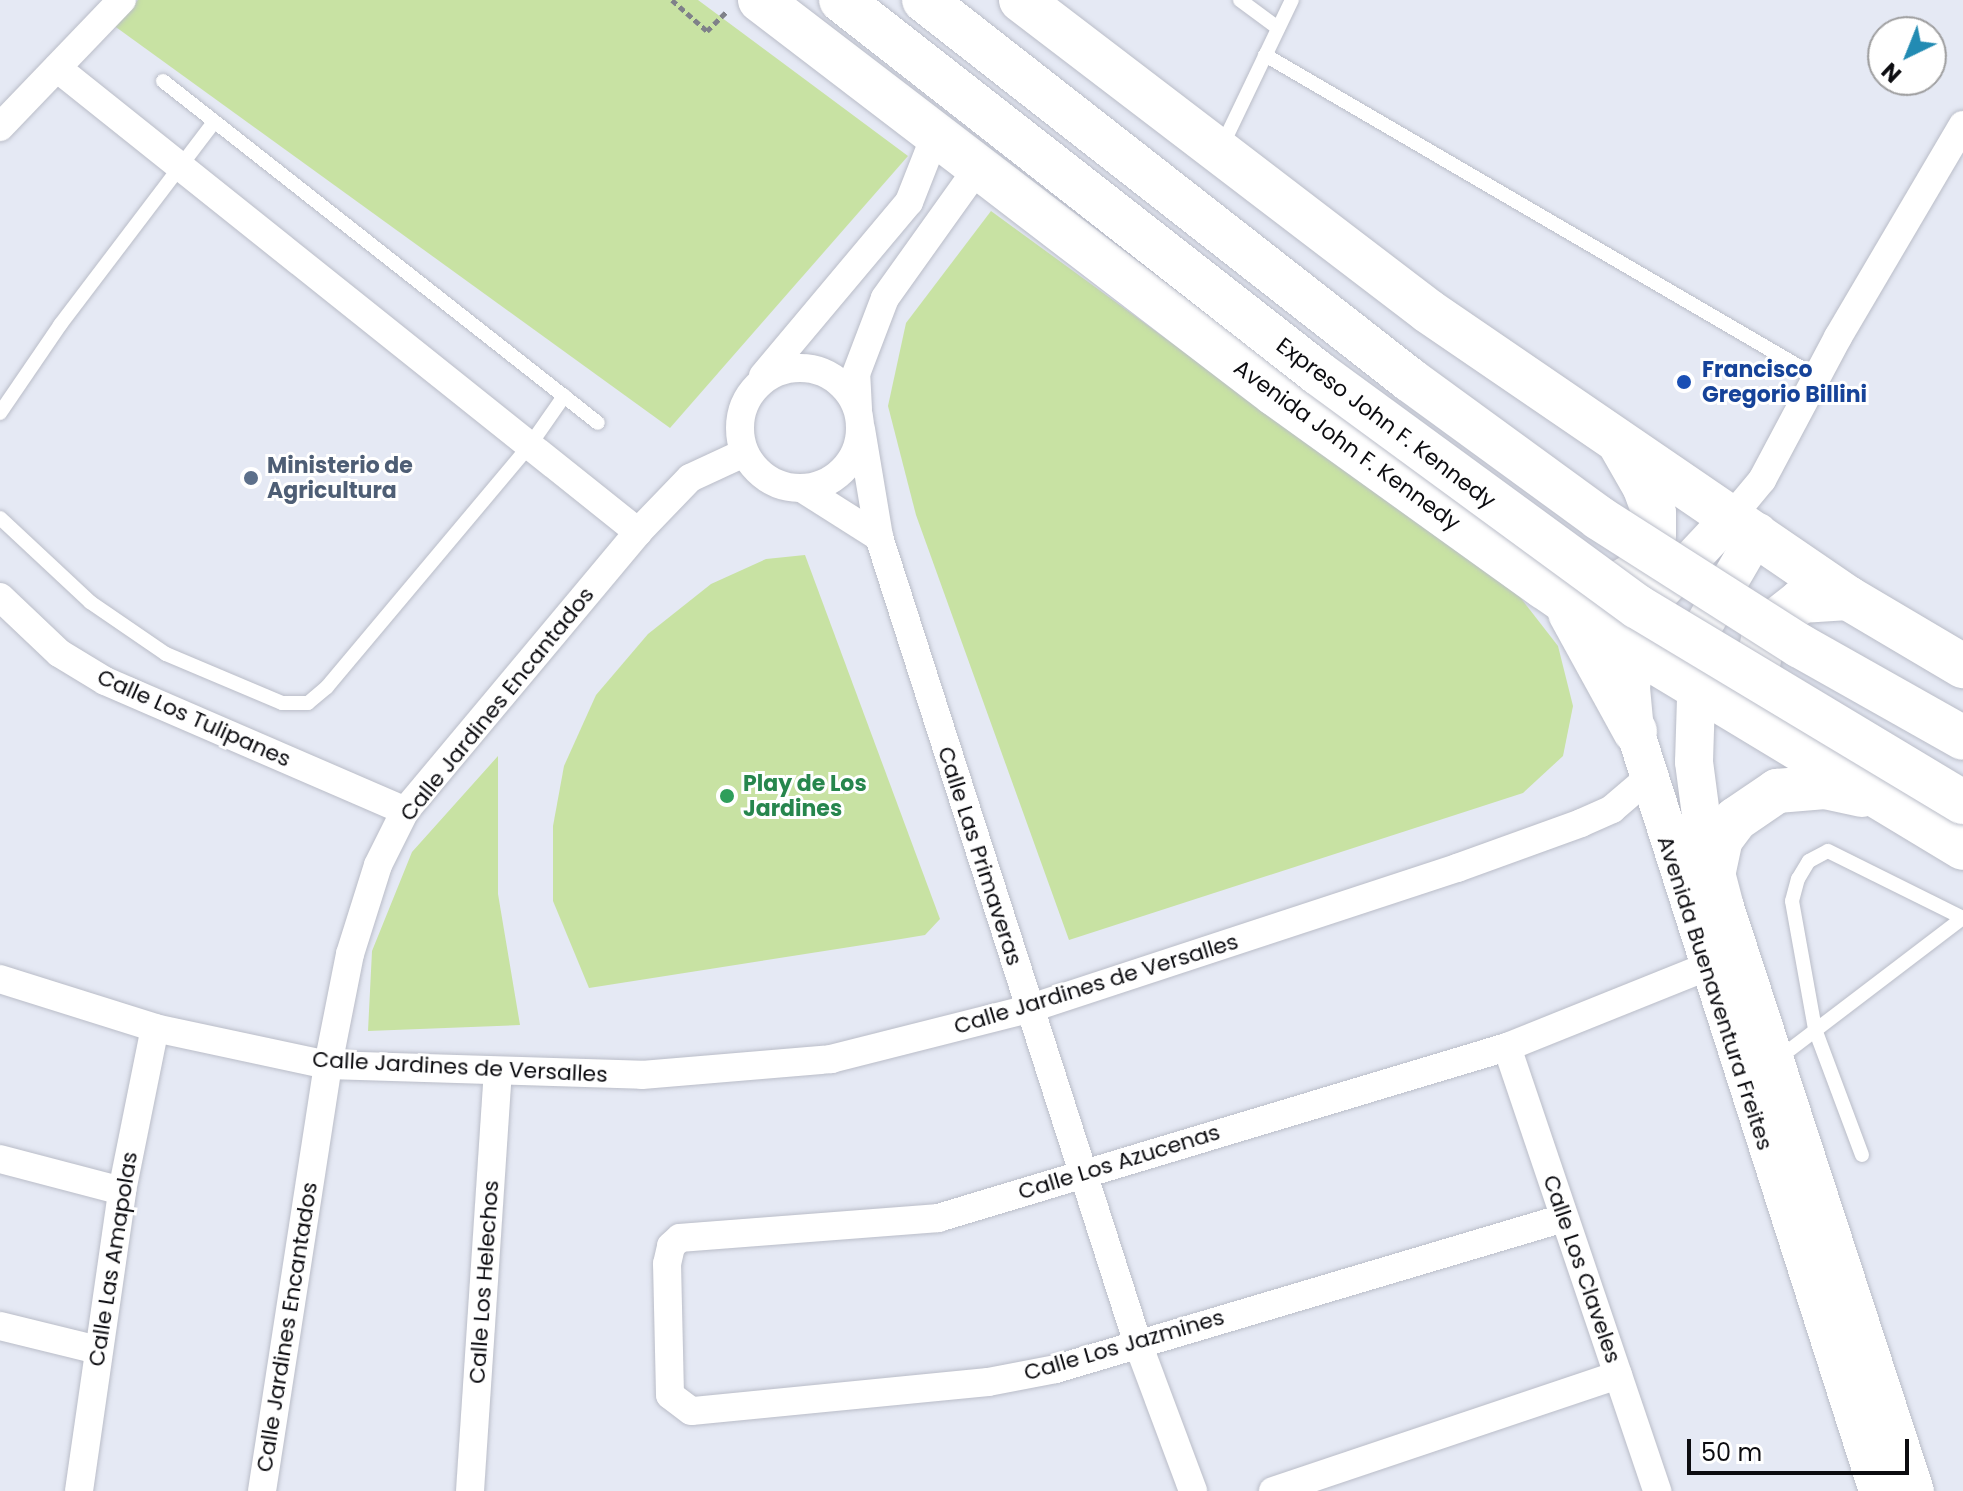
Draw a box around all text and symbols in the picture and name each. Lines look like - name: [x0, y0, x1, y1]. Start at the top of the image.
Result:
- north arrow: [1867, 16, 1947, 96]
- text: N: [1875, 55, 1908, 89]
- street label: Expreso John F. Kennedy: [1271, 332, 1501, 514]
- street label: Avenida John F. Kennedy: [1229, 354, 1465, 536]
- place label: Francisco Gregorio Billini: [1702, 356, 1867, 408]
- marker: Francisco Gregorio Billini: [1673, 371, 1695, 393]
- place label: Ministerio de Agricultura: [267, 452, 413, 504]
- marker: Ministerio de Agricultura: [242, 469, 260, 487]
- street label: Calle Jardines Encantados: [394, 582, 600, 826]
- street label: Calle Los Tulipanes: [93, 663, 295, 773]
- street label: Calle Las Primaveras: [932, 743, 1028, 969]
- place label: Play de Los Jardines: [743, 770, 867, 822]
- marker: Play de Los Jardines: [718, 787, 736, 805]
- street label: Avenida Buenaventura Freites: [1652, 833, 1778, 1153]
- street label: Calle Jardines de Versalles: [951, 928, 1241, 1040]
- street label: Calle Jardines de Versalles: [312, 1046, 608, 1088]
- street label: Calle Los Azucenas: [1015, 1119, 1223, 1205]
- street label: Calle Las Amapolas: [83, 1150, 143, 1368]
- street label: Calle Los Claveles: [1537, 1172, 1627, 1366]
- street label: Calle Los Helechos: [464, 1179, 504, 1385]
- street label: Calle Jardines Encantados: [251, 1180, 323, 1474]
- street label: Calle Los Jazmines: [1021, 1304, 1227, 1386]
- scale bar: [1691, 1423, 1913, 1473]
- text: 50 m: [1701, 1436, 1762, 1469]

